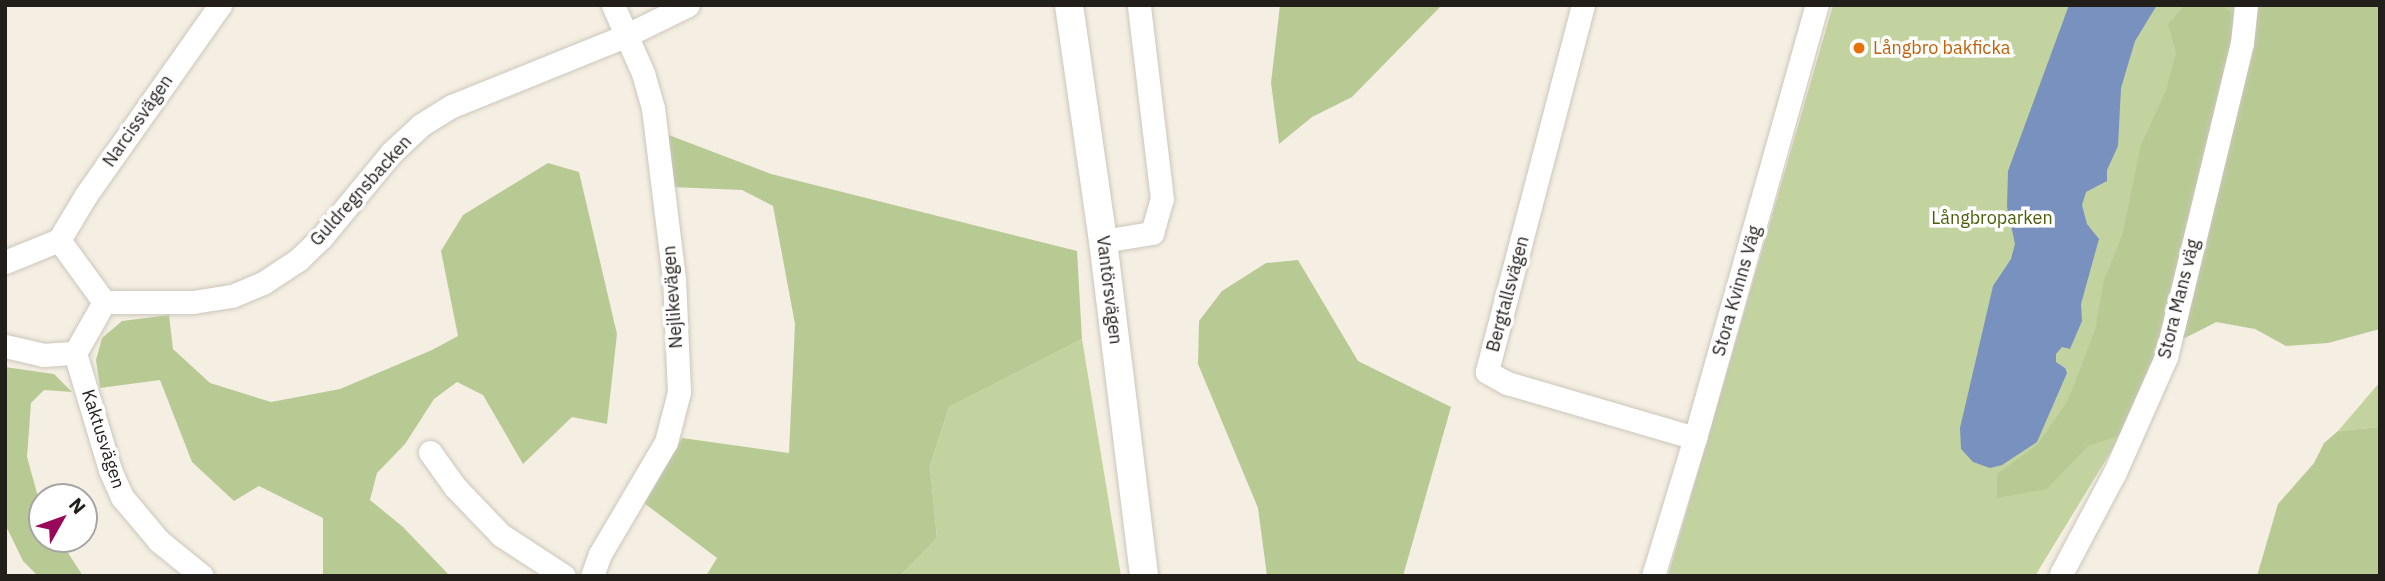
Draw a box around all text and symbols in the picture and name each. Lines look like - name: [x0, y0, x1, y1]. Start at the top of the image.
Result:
- place label: Långbro bakficka: [1873, 37, 2010, 59]
- marker: Långbro bakficka: [1851, 40, 1867, 56]
- street label: Narcissvägen: [98, 71, 178, 171]
- street label: Guldregnsbacken: [306, 131, 416, 251]
- park label: Långbroparken: [1931, 207, 2053, 229]
- street label: Stora Kvinns Väg: [1708, 223, 1766, 359]
- street label: Vantörsvägen: [1092, 234, 1126, 346]
- street label: Bergtallsvägen: [1482, 234, 1534, 354]
- street label: Stora Mans väg: [2154, 237, 2204, 361]
- street label: Nejlikevägen: [659, 245, 687, 349]
- street label: Kaktusvägen: [77, 387, 129, 491]
- north arrow: [28, 483, 98, 553]
- text: N: [64, 493, 91, 519]

